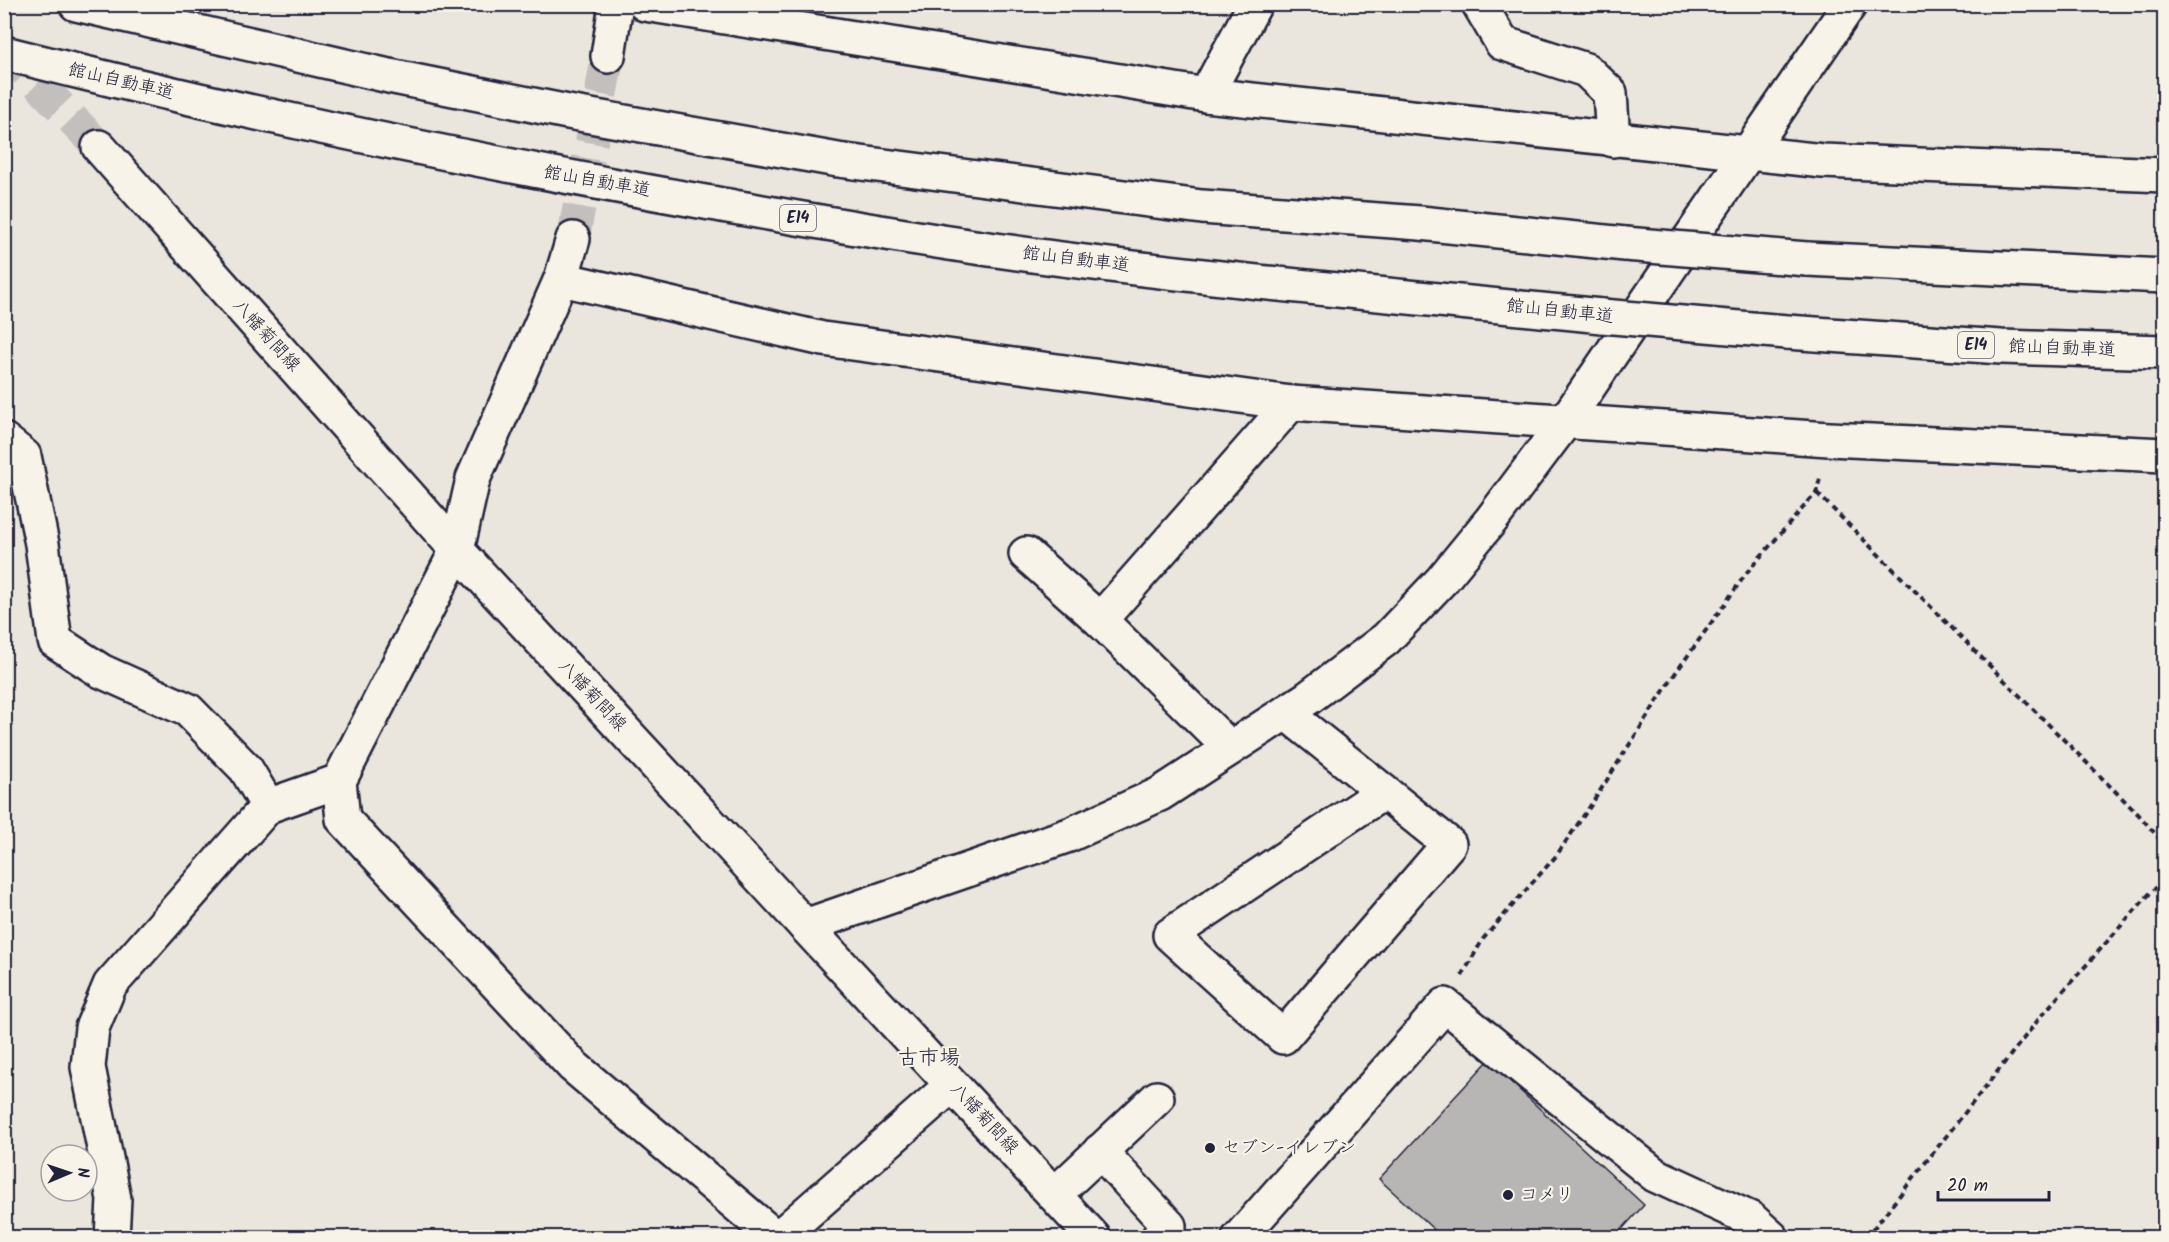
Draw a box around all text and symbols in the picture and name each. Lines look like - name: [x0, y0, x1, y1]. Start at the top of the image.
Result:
- street label: 館山自動車道: [65, 56, 177, 108]
- street label: 館山自動車道: [541, 158, 653, 206]
- road number: E14: [780, 205, 816, 231]
- street label: 館山自動車道: [1021, 239, 1131, 281]
- street label: 館山自動車道: [1505, 292, 1615, 332]
- street label: 八幡菊間線: [225, 293, 307, 379]
- road number: E14: [1958, 332, 1994, 358]
- street label: 館山自動車道: [2008, 333, 2116, 365]
- street label: 八幡菊間線: [551, 653, 633, 739]
- district label: 古市場: [898, 1042, 961, 1075]
- street label: 八幡菊間線: [943, 1076, 1025, 1162]
- place label: セブン-イレブン: [1222, 1134, 1356, 1163]
- marker: セブン-イレブン: [1203, 1141, 1217, 1155]
- north arrow: [39, 1143, 99, 1203]
- scale bar: [1938, 1164, 2049, 1202]
- text: N: [70, 1167, 95, 1178]
- text: 20 m: [1947, 1172, 1988, 1201]
- place label: コメリ: [1520, 1181, 1574, 1210]
- marker: コメリ: [1501, 1188, 1515, 1202]

